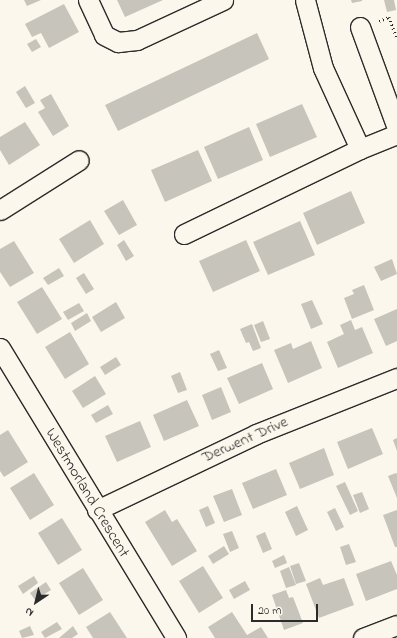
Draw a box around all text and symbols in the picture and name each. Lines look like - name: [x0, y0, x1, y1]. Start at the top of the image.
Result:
- street label: Derwent Drive: [199, 412, 291, 468]
- street label: Westmorland Crescent: [41, 425, 133, 561]
- north arrow: [16, 582, 56, 622]
- scale bar: [253, 596, 320, 622]
- text: 20 m: [258, 602, 281, 620]
- text: N: [21, 603, 37, 621]

